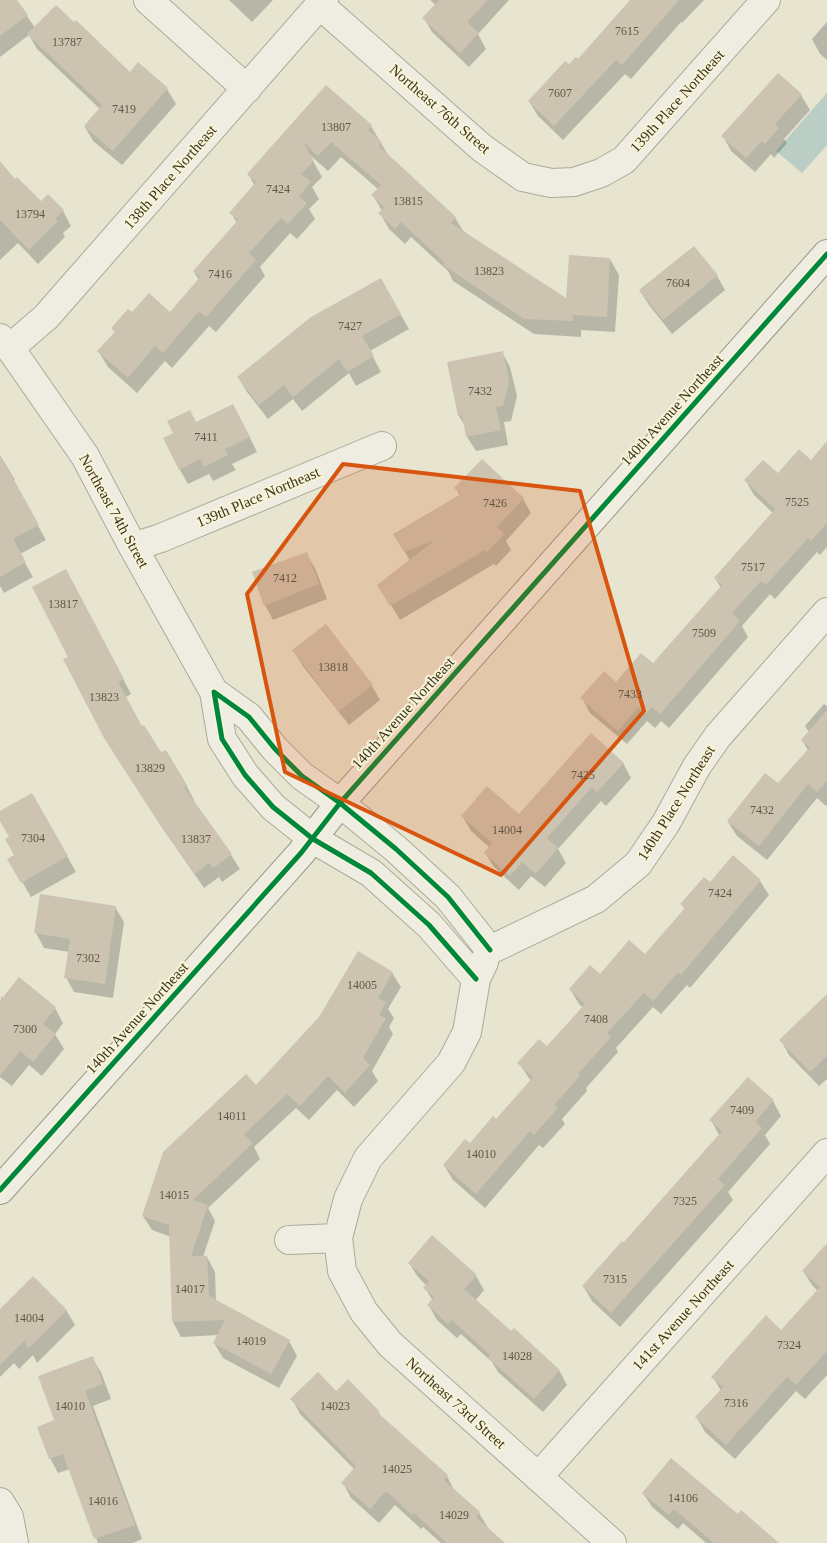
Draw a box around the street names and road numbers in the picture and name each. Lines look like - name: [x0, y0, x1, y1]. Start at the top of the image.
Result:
- street label: 139th Place Northeast: [627, 46, 728, 156]
- street label: Northeast 76th Street: [387, 61, 494, 157]
- street label: 138th Place Northeast: [121, 121, 220, 232]
- street label: 140th Avenue Northeast: [618, 350, 727, 469]
- street label: Northeast 74th Street: [76, 451, 152, 571]
- street label: 139th Place Northeast: [194, 463, 323, 530]
- street label: 140th Avenue Northeast: [349, 653, 458, 772]
- street label: 140th Place Northeast: [634, 742, 718, 863]
- street label: 140th Avenue Northeast: [83, 958, 192, 1077]
- street label: 141st Avenue Northeast: [629, 1256, 737, 1373]
- street label: Northeast 73rd Street: [403, 1354, 510, 1452]

